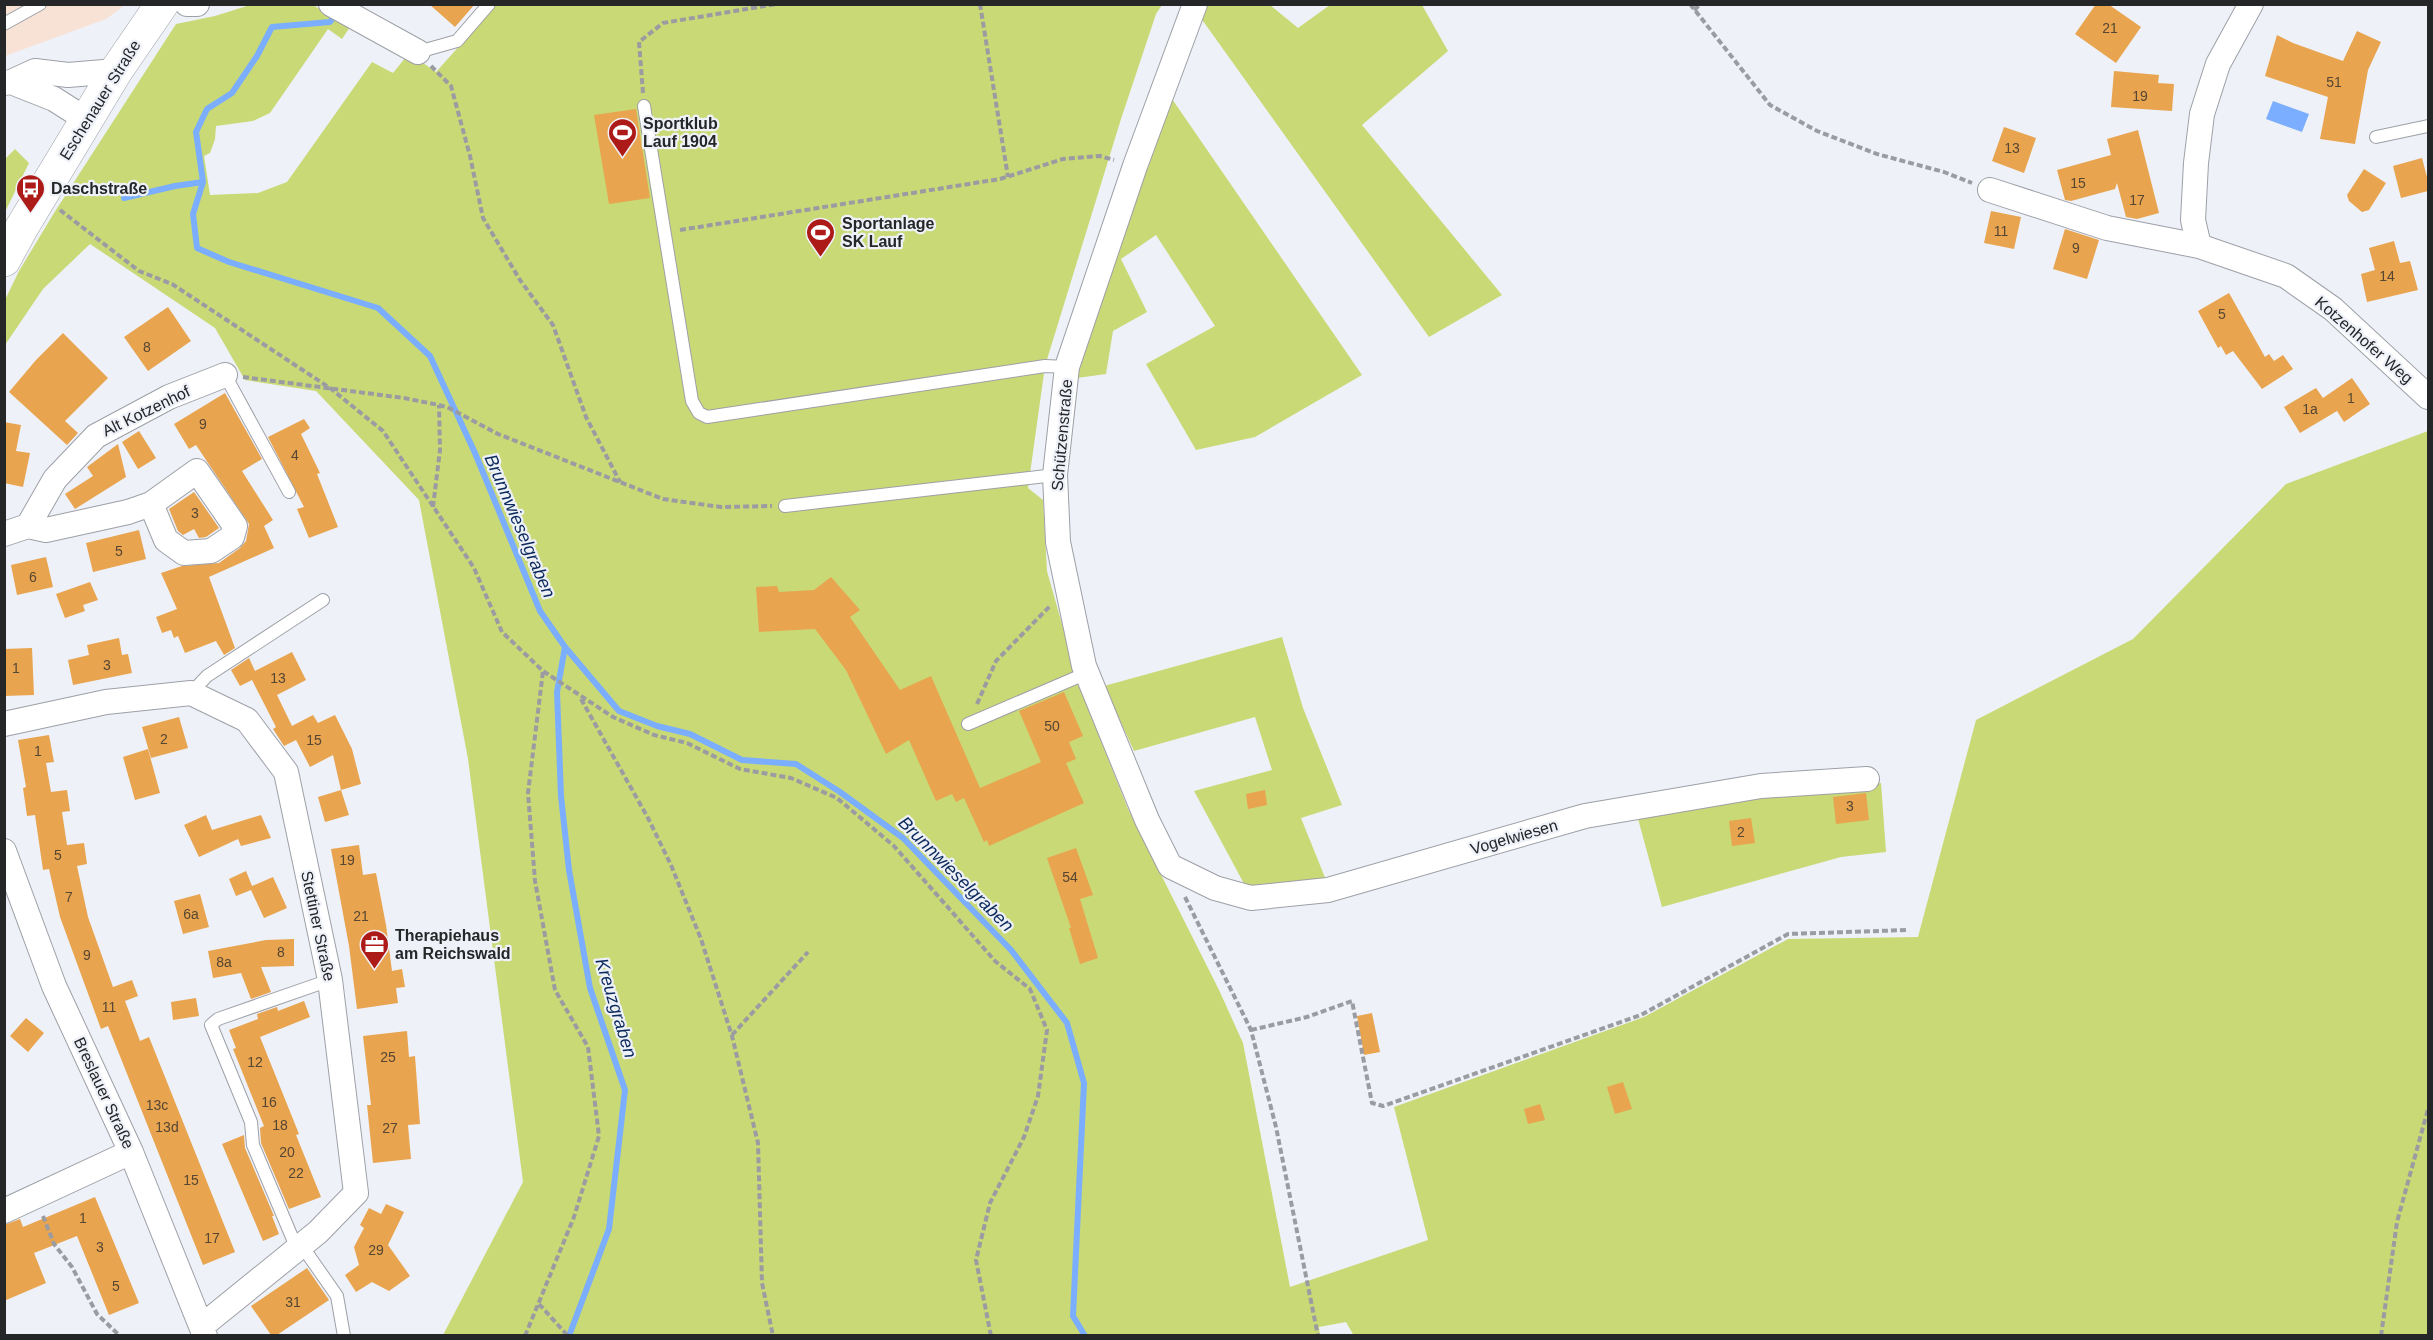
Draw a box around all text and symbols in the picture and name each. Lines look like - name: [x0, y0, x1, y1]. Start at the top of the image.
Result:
- house number: 21: [2102, 20, 2118, 36]
- street label: Eschenauer Straße: [56, 37, 144, 163]
- house number: 51: [2326, 74, 2342, 90]
- house number: 19: [2132, 88, 2148, 104]
- place label: Sportklub Lauf 1904: [643, 115, 718, 150]
- sports icon: Sportklub Lauf 1904: [606, 116, 638, 158]
- house number: 13: [2004, 140, 2020, 156]
- bus stop icon: Daschstraße: [14, 172, 46, 214]
- house number: 15: [2070, 175, 2086, 191]
- place label: Daschstraße: [51, 180, 147, 197]
- house number: 17: [2129, 192, 2145, 208]
- place label: Sportanlage SK Lauf: [842, 215, 935, 250]
- sports icon: Sportanlage SK Lauf: [805, 216, 837, 258]
- house number: 11: [1994, 223, 2008, 239]
- house number: 9: [2072, 240, 2080, 256]
- house number: 14: [2379, 268, 2395, 284]
- street label: Kotzenhofer Weg: [2312, 293, 2416, 387]
- house number: 5: [2218, 306, 2226, 322]
- house number: 8: [143, 339, 151, 355]
- street label: Schützenstraße: [1049, 378, 1075, 492]
- street label: Alt Kotzenhof: [100, 382, 193, 440]
- house number: 1: [2347, 390, 2355, 406]
- house number: 1a: [2302, 401, 2318, 417]
- house number: 9: [199, 416, 207, 432]
- house number: 4: [291, 447, 299, 463]
- water label: Brunnwieselgraben: [481, 451, 559, 601]
- house number: 3: [191, 505, 199, 521]
- house number: 5: [115, 543, 123, 559]
- house number: 6: [29, 569, 37, 585]
- house number: 3: [103, 657, 111, 673]
- house number: 1: [12, 660, 20, 676]
- house number: 13: [270, 670, 286, 686]
- house number: 50: [1044, 718, 1060, 734]
- house number: 2: [160, 731, 168, 747]
- house number: 15: [306, 732, 322, 748]
- house number: 1: [34, 743, 42, 759]
- house number: 3: [1846, 798, 1854, 814]
- water label: Brunnwieselgraben: [894, 812, 1018, 936]
- street label: Vogelwiesen: [1468, 816, 1560, 858]
- house number: 2: [1737, 824, 1745, 840]
- house number: 5: [54, 847, 62, 863]
- house number: 19: [339, 852, 355, 868]
- street label: Stettiner Straße: [298, 869, 338, 983]
- house number: 54: [1062, 869, 1078, 885]
- house number: 7: [65, 889, 73, 905]
- house number: 6a: [183, 906, 199, 922]
- house number: 21: [353, 908, 369, 924]
- place label: Therapiehaus am Reichswald: [395, 927, 511, 962]
- office icon: Therapiehaus am Reichswald: [358, 928, 390, 970]
- house number: 8: [277, 944, 285, 960]
- house number: 9: [83, 947, 91, 963]
- house number: 8a: [216, 954, 232, 970]
- water label: Kreuzgraben: [591, 956, 641, 1060]
- house number: 11: [102, 999, 116, 1015]
- street label: Breslauer Straße: [71, 1035, 137, 1151]
- house number: 25: [380, 1049, 396, 1065]
- house number: 12: [247, 1054, 263, 1070]
- house number: 16: [261, 1094, 277, 1110]
- house number: 13c: [146, 1097, 168, 1113]
- house number: 18: [272, 1117, 288, 1133]
- house number: 13d: [155, 1119, 179, 1135]
- house number: 27: [382, 1120, 398, 1136]
- house number: 20: [279, 1144, 295, 1160]
- house number: 22: [288, 1165, 304, 1181]
- house number: 15: [183, 1172, 199, 1188]
- house number: 1: [79, 1210, 87, 1226]
- house number: 17: [204, 1230, 220, 1246]
- house number: 3: [96, 1239, 104, 1255]
- house number: 29: [368, 1242, 384, 1258]
- house number: 5: [112, 1278, 120, 1294]
- house number: 31: [285, 1294, 301, 1310]

